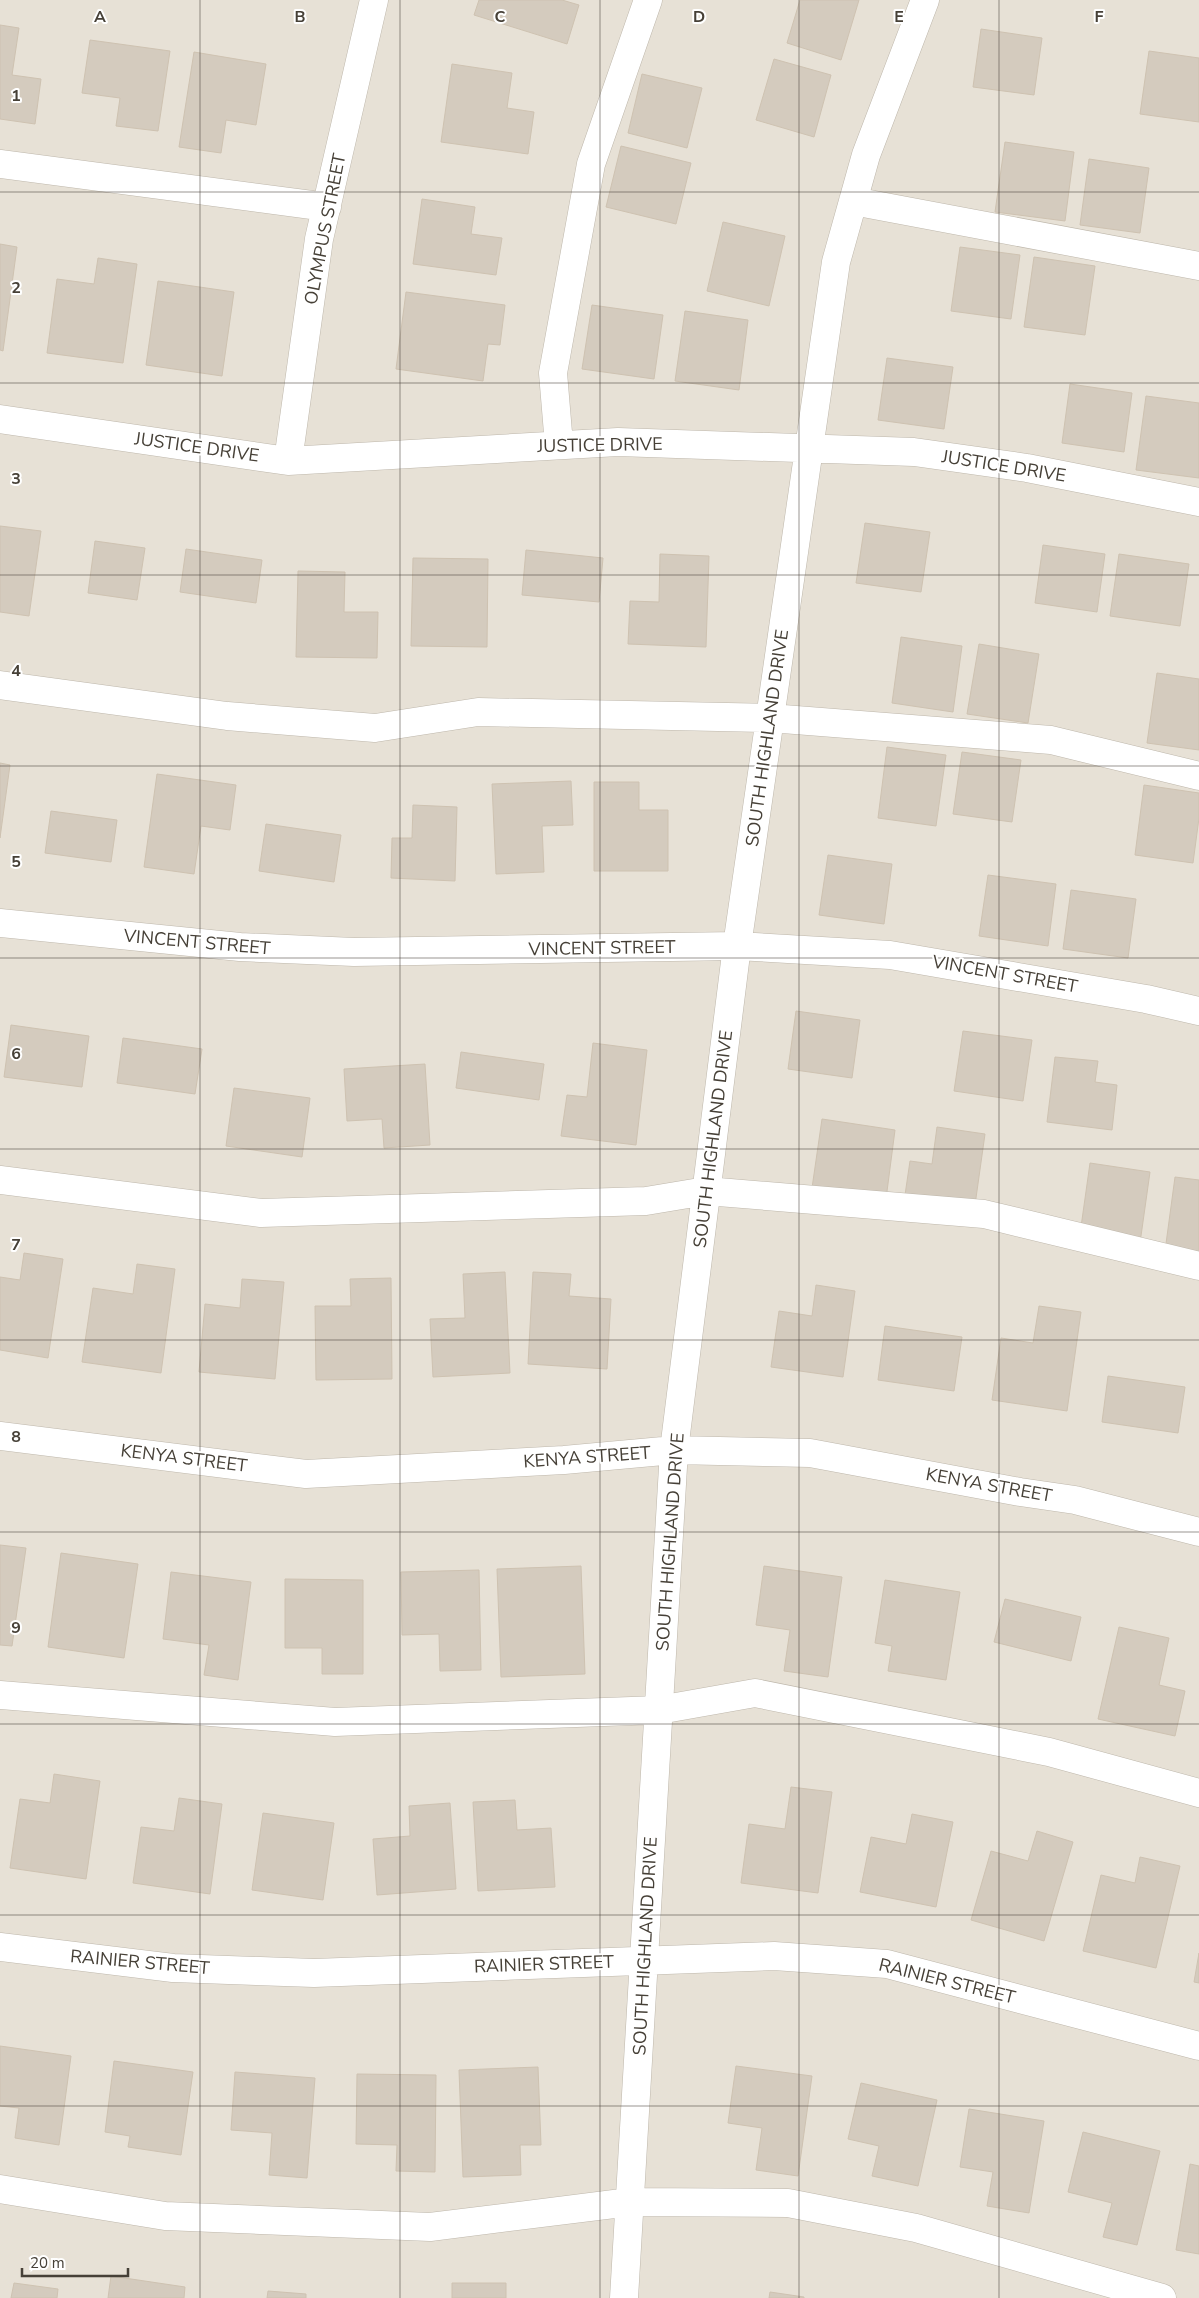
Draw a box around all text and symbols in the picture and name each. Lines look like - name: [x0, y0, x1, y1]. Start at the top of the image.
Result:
- text: A: [94, 6, 106, 28]
- text: B: [294, 6, 306, 28]
- text: C: [495, 6, 506, 28]
- text: D: [693, 6, 705, 28]
- text: E: [894, 6, 904, 28]
- text: F: [1095, 6, 1104, 28]
- text: 1: [11, 85, 21, 107]
- street label: OLYMPUS STREET: [299, 151, 351, 307]
- text: 2: [11, 277, 21, 299]
- street label: JUSTICE DRIVE: [132, 426, 261, 468]
- street label: JUSTICE DRIVE: [536, 432, 663, 458]
- street label: JUSTICE DRIVE: [939, 444, 1068, 488]
- text: 3: [11, 468, 21, 490]
- street label: SOUTH HIGHLAND DRIVE: [740, 628, 794, 848]
- text: 4: [11, 660, 21, 682]
- text: 5: [11, 851, 21, 873]
- street label: VINCENT STREET: [122, 924, 271, 960]
- street label: VINCENT STREET: [527, 935, 676, 961]
- street label: VINCENT STREET: [930, 949, 1080, 999]
- street label: SOUTH HIGHLAND DRIVE: [688, 1029, 738, 1249]
- text: 6: [11, 1043, 21, 1065]
- text: 7: [11, 1234, 21, 1256]
- text: 8: [11, 1426, 21, 1448]
- street label: SOUTH HIGHLAND DRIVE: [650, 1432, 690, 1652]
- street label: KENYA STREET: [119, 1438, 249, 1478]
- street label: KENYA STREET: [522, 1441, 652, 1473]
- street label: KENYA STREET: [924, 1462, 1054, 1508]
- text: 9: [11, 1617, 21, 1639]
- street label: SOUTH HIGHLAND DRIVE: [627, 1836, 663, 2056]
- street label: RAINIER STREET: [69, 1944, 211, 1980]
- street label: RAINIER STREET: [474, 1950, 614, 1978]
- street label: RAINIER STREET: [876, 1952, 1018, 2010]
- scale bar: [22, 2246, 129, 2278]
- text: 20 m: [30, 2253, 65, 2273]

